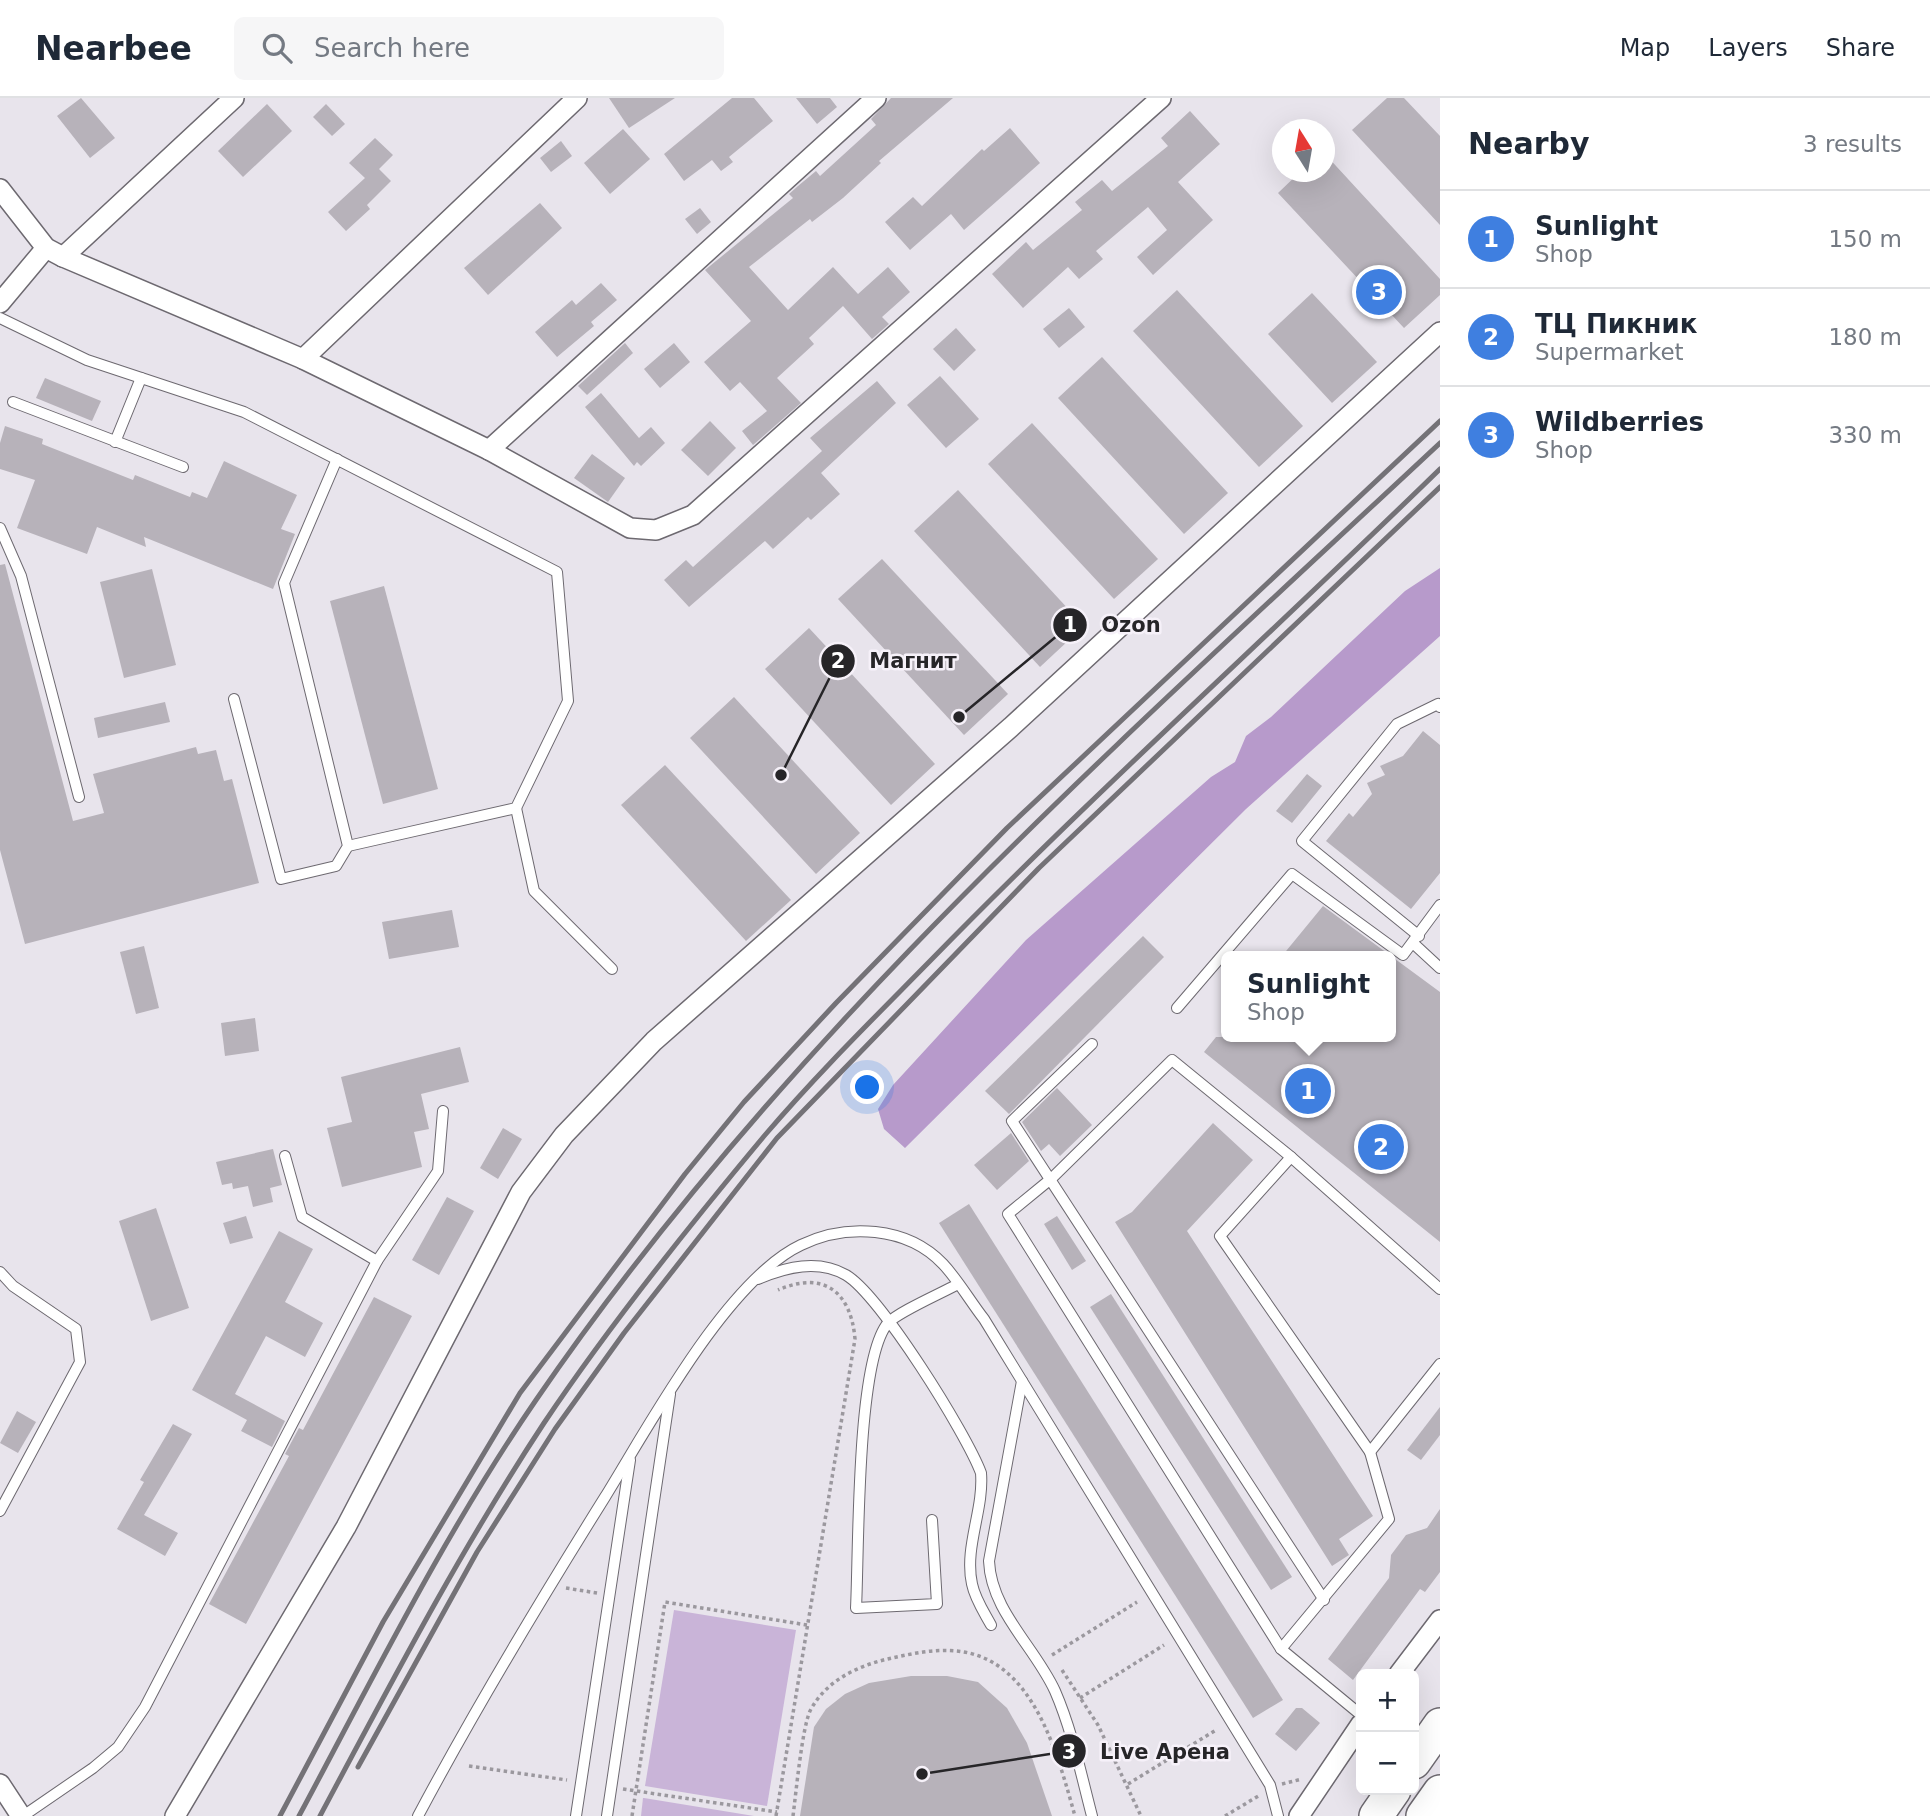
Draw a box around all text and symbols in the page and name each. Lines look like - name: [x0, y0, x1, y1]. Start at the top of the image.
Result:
- search box: [234, 17, 724, 80]
- text: Nearbee: [35, 29, 192, 68]
- icon: search: [258, 29, 296, 67]
- text: Search here: [314, 33, 470, 63]
- text: Map: [1620, 34, 1670, 62]
- text: Layers: [1708, 34, 1788, 62]
- text: Share: [1826, 34, 1895, 62]
- north arrow: [1272, 119, 1335, 182]
- text: Nearby: [1468, 126, 1590, 161]
- text: 3 results: [1803, 131, 1902, 157]
- text: Sunlight: [1535, 211, 1658, 241]
- text: 1: [1483, 226, 1499, 252]
- text: 150 m: [1828, 226, 1902, 252]
- text: Shop: [1535, 241, 1593, 267]
- pin: 3: [1356, 266, 1402, 318]
- text: ТЦ Пикник: [1535, 309, 1697, 339]
- text: 2: [1483, 324, 1499, 350]
- text: 180 m: [1828, 324, 1902, 350]
- text: Supermarket: [1535, 339, 1684, 365]
- text: Wildberries: [1535, 407, 1704, 437]
- text: 3: [1483, 422, 1499, 448]
- text: 330 m: [1828, 422, 1902, 448]
- text: Shop: [1535, 437, 1593, 463]
- callout: Ozon: [1052, 604, 1174, 646]
- text: 1: [1063, 613, 1077, 637]
- text: Ozon: [1101, 613, 1161, 637]
- callout: Магнит: [821, 640, 971, 682]
- text: 2: [831, 649, 845, 673]
- text: Магнит: [869, 649, 958, 673]
- popup: [1221, 951, 1396, 1042]
- text: Sunlight: [1247, 969, 1370, 999]
- text: Shop: [1247, 999, 1305, 1025]
- pin: 1: [1285, 1065, 1331, 1117]
- your location: [850, 1070, 884, 1104]
- pin: 2: [1358, 1121, 1404, 1173]
- map controls: [1356, 1669, 1419, 1795]
- button: +: [1356, 1669, 1419, 1732]
- callout: Live Арена: [1051, 1730, 1244, 1772]
- button: −: [1356, 1732, 1419, 1795]
- text: 3: [1062, 1740, 1076, 1764]
- text: Live Арена: [1100, 1740, 1230, 1764]

